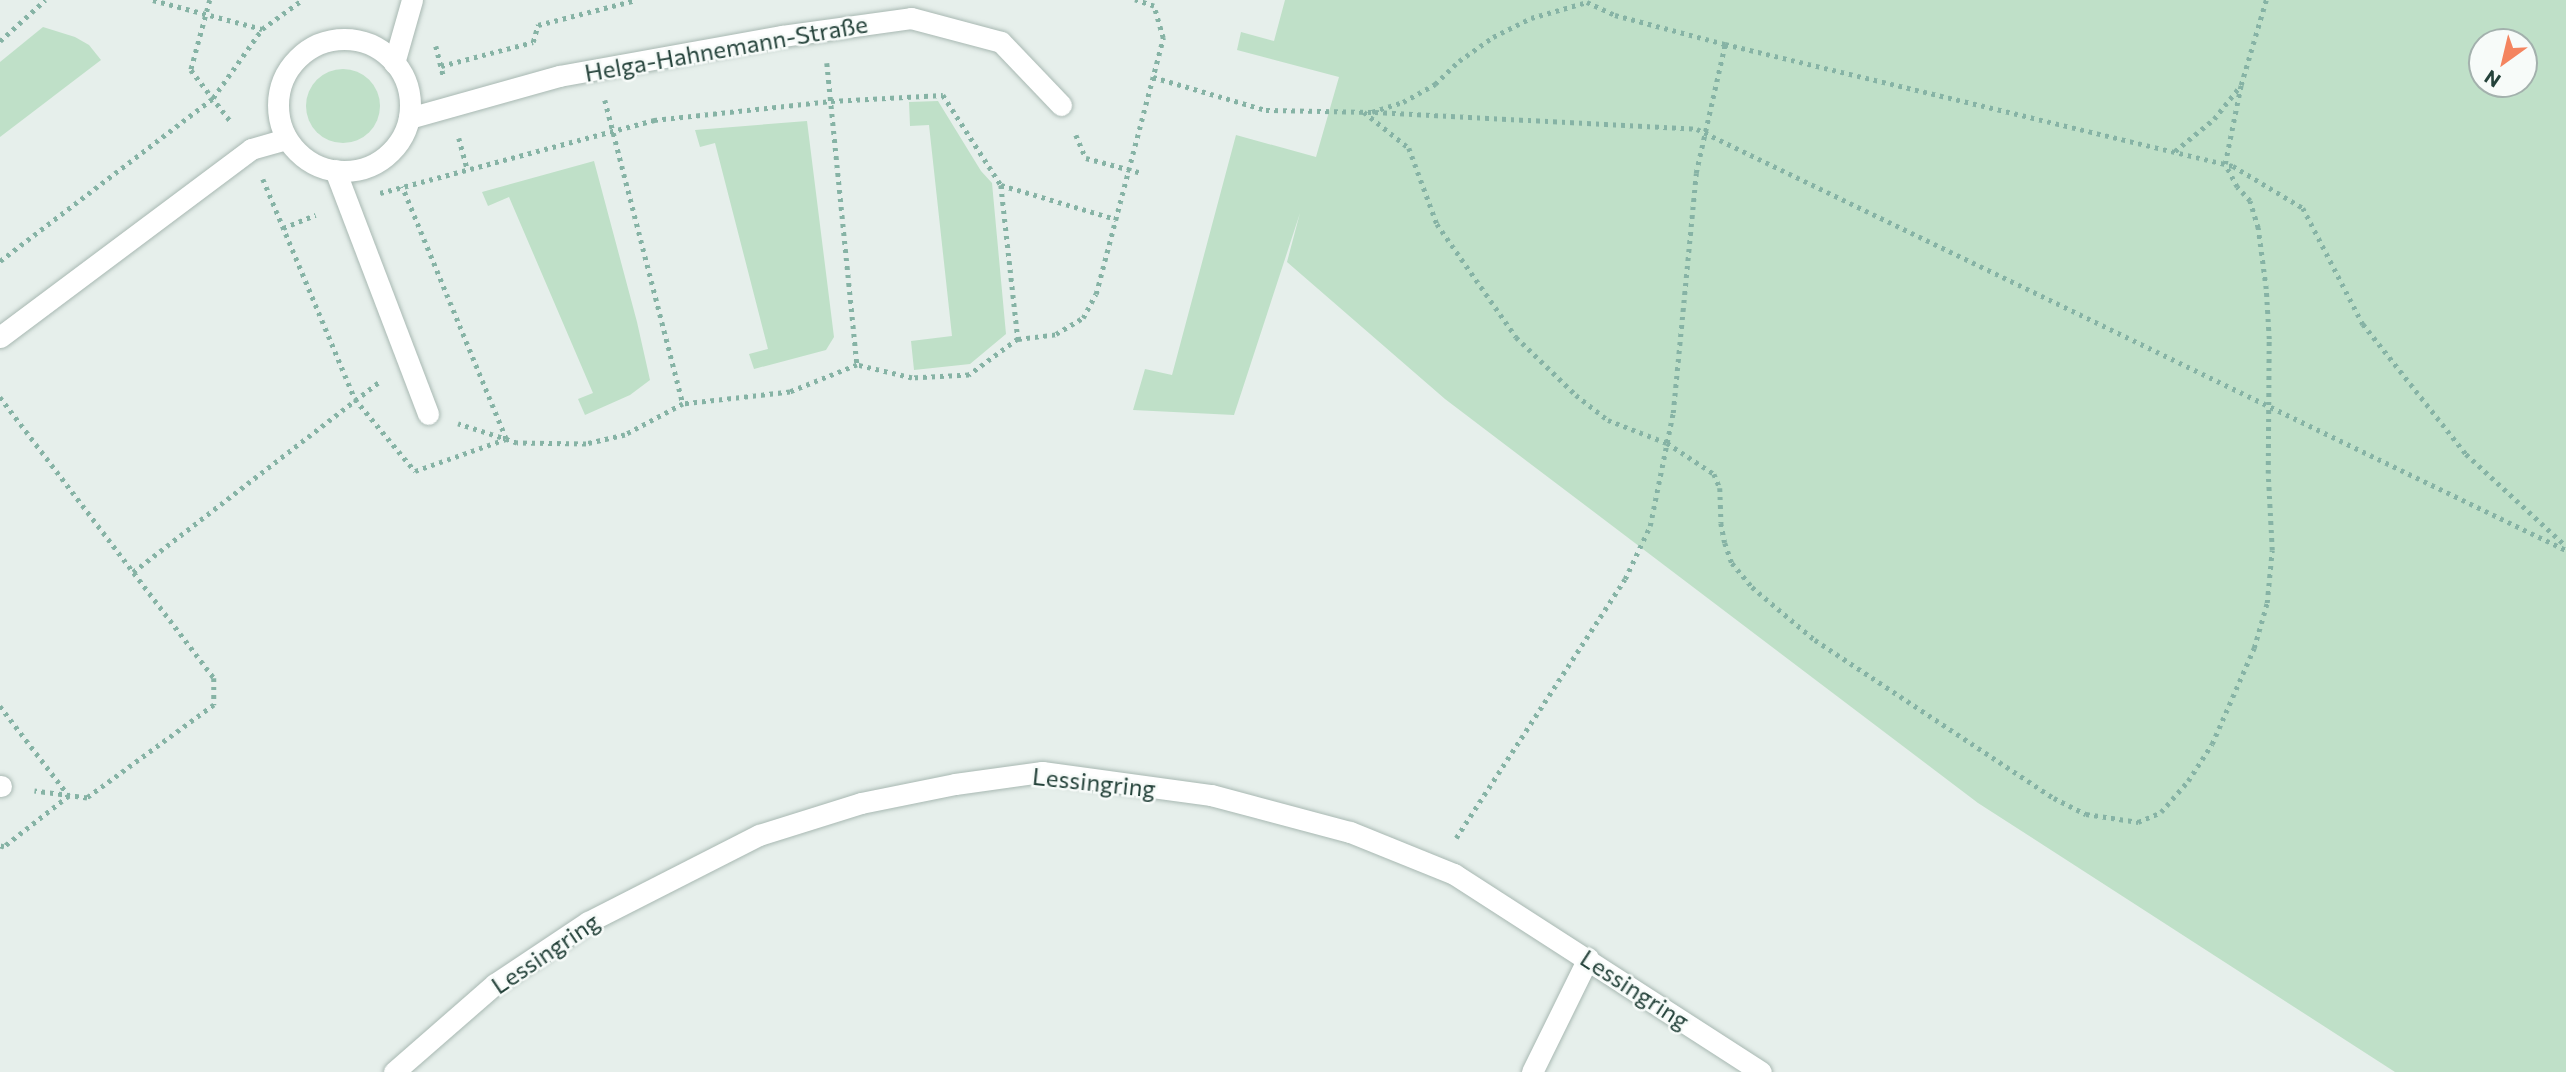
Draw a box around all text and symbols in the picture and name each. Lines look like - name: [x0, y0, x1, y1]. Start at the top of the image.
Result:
- street label: Helga-Hahnemann-Straße: [582, 9, 870, 87]
- north arrow: [2468, 28, 2538, 98]
- text: N: [2480, 66, 2504, 93]
- street label: Lessingring: [1031, 761, 1157, 803]
- street label: Lessingring: [486, 906, 604, 1000]
- street label: Lessingring: [1575, 943, 1695, 1035]

